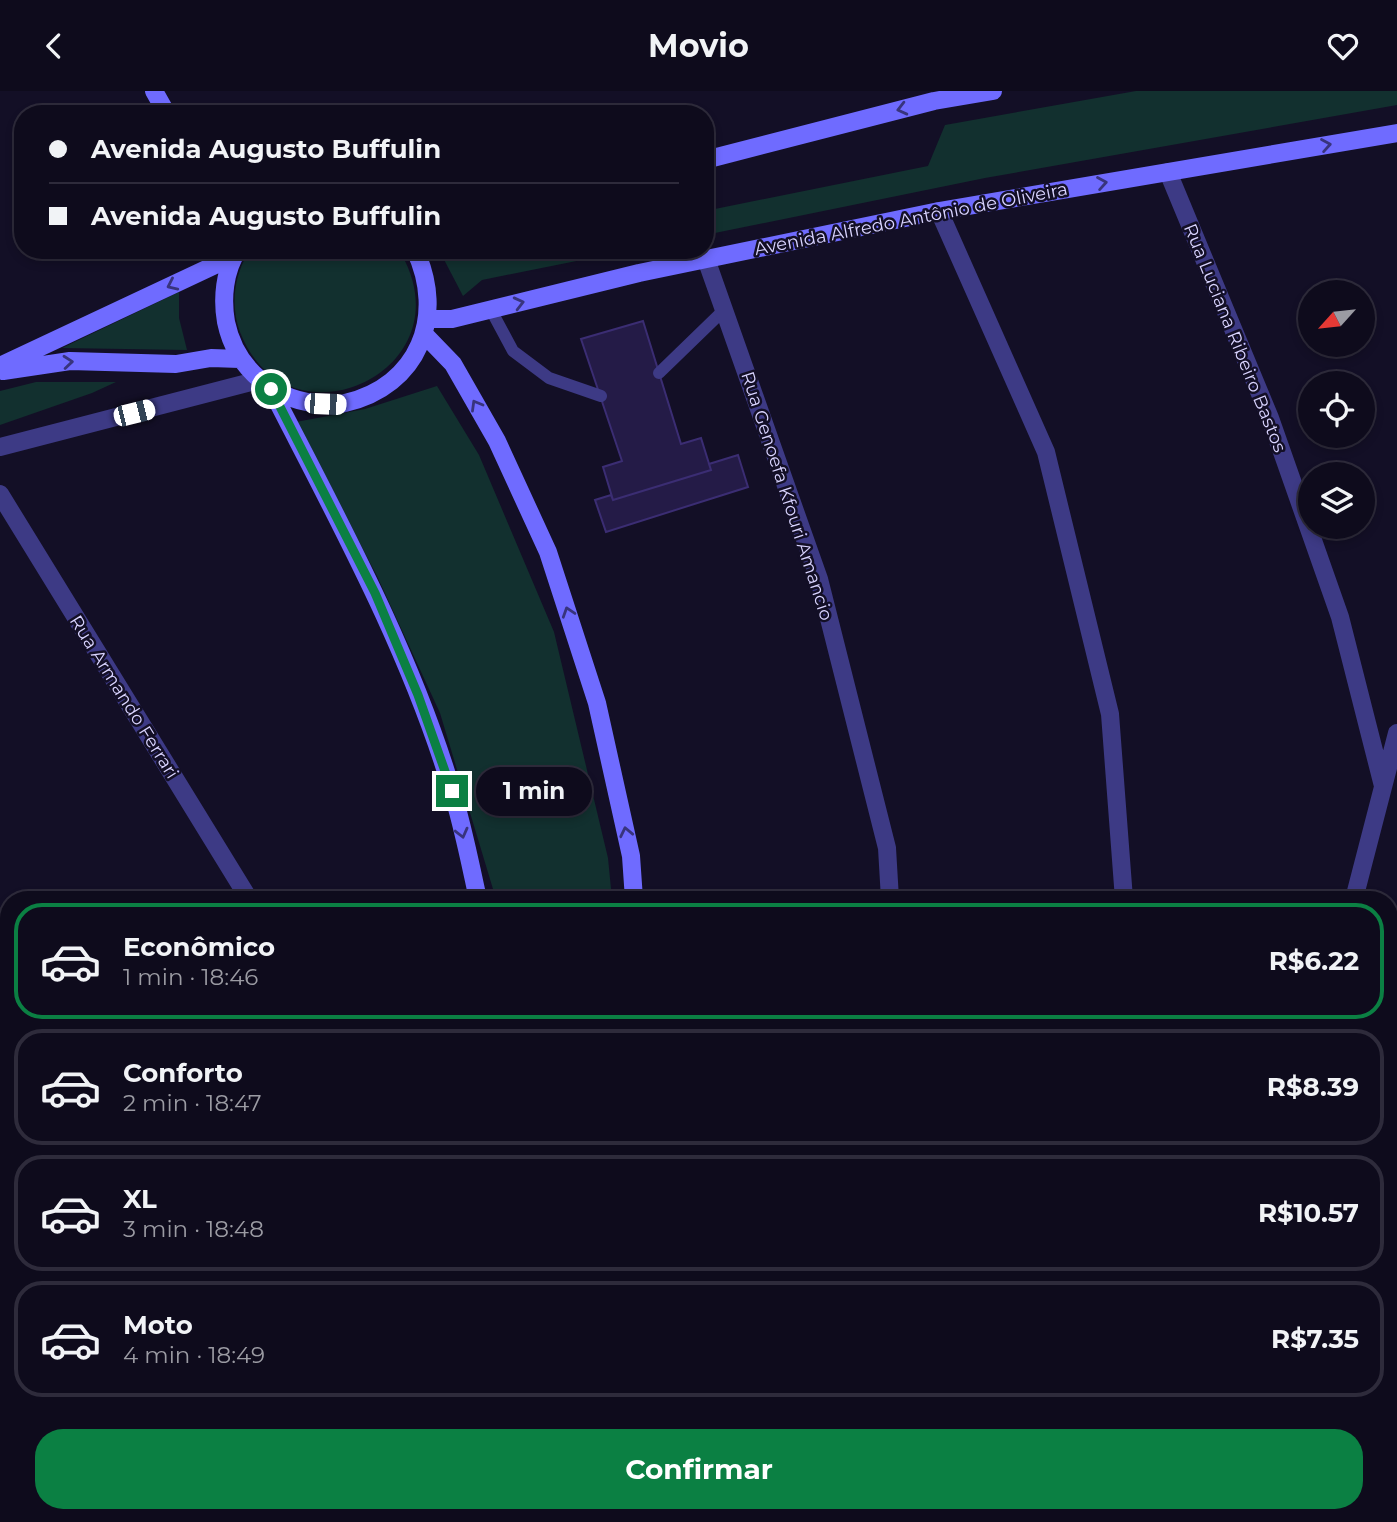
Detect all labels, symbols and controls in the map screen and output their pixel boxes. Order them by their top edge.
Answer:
text: Movio [648,26,749,65]
icon: back [35,27,73,65]
icon: heart [1324,27,1362,65]
one-way arrow [896,101,908,115]
text: Avenida Augusto Buffulin [91,133,441,165]
one-way arrow [1320,138,1332,153]
one-way arrow [1096,176,1108,191]
street label: Avenida Alfredo Antônio de Oliveira [753,178,1069,260]
text: Avenida Augusto Buffulin [91,200,441,232]
street label: Rua Luciana Ribeiro Bastos [1179,220,1291,456]
one-way arrow [167,277,179,291]
north arrow [1298,280,1376,357]
map controls [1298,280,1375,539]
one-way arrow [513,297,525,311]
one-way arrow [62,355,73,370]
street label: Rua Genoefa Kfouri Amancio [736,369,838,623]
button: locate [1298,371,1375,448]
route start [255,373,287,405]
car [304,393,347,415]
car [112,398,157,428]
one-way arrow [471,399,484,412]
button: layers [1298,462,1375,539]
one-way arrow [562,607,576,619]
street label: Rua Armando Ferrari [65,611,183,783]
callout: 1 min [476,767,592,815]
route end [436,775,468,807]
text: 1 min [503,777,565,805]
one-way arrow [619,826,634,838]
one-way arrow [454,827,468,839]
icon: car [39,930,102,993]
text: Econômico [123,931,275,963]
text: R$6.22 [1269,945,1359,977]
text: 1 min · 18:46 [123,963,258,991]
icon: car [39,1056,102,1119]
text: Conforto [123,1057,243,1089]
text: R$8.39 [1267,1071,1359,1103]
text: 2 min · 18:47 [123,1089,262,1117]
icon: car [39,1182,102,1245]
text: XL [123,1183,157,1215]
text: R$10.57 [1258,1197,1359,1229]
text: 3 min · 18:48 [123,1215,264,1243]
icon: car [39,1308,102,1371]
text: Moto [123,1309,193,1341]
text: R$7.35 [1271,1323,1359,1355]
text: 4 min · 18:49 [123,1341,265,1369]
button: Confirmar [35,1429,1363,1509]

